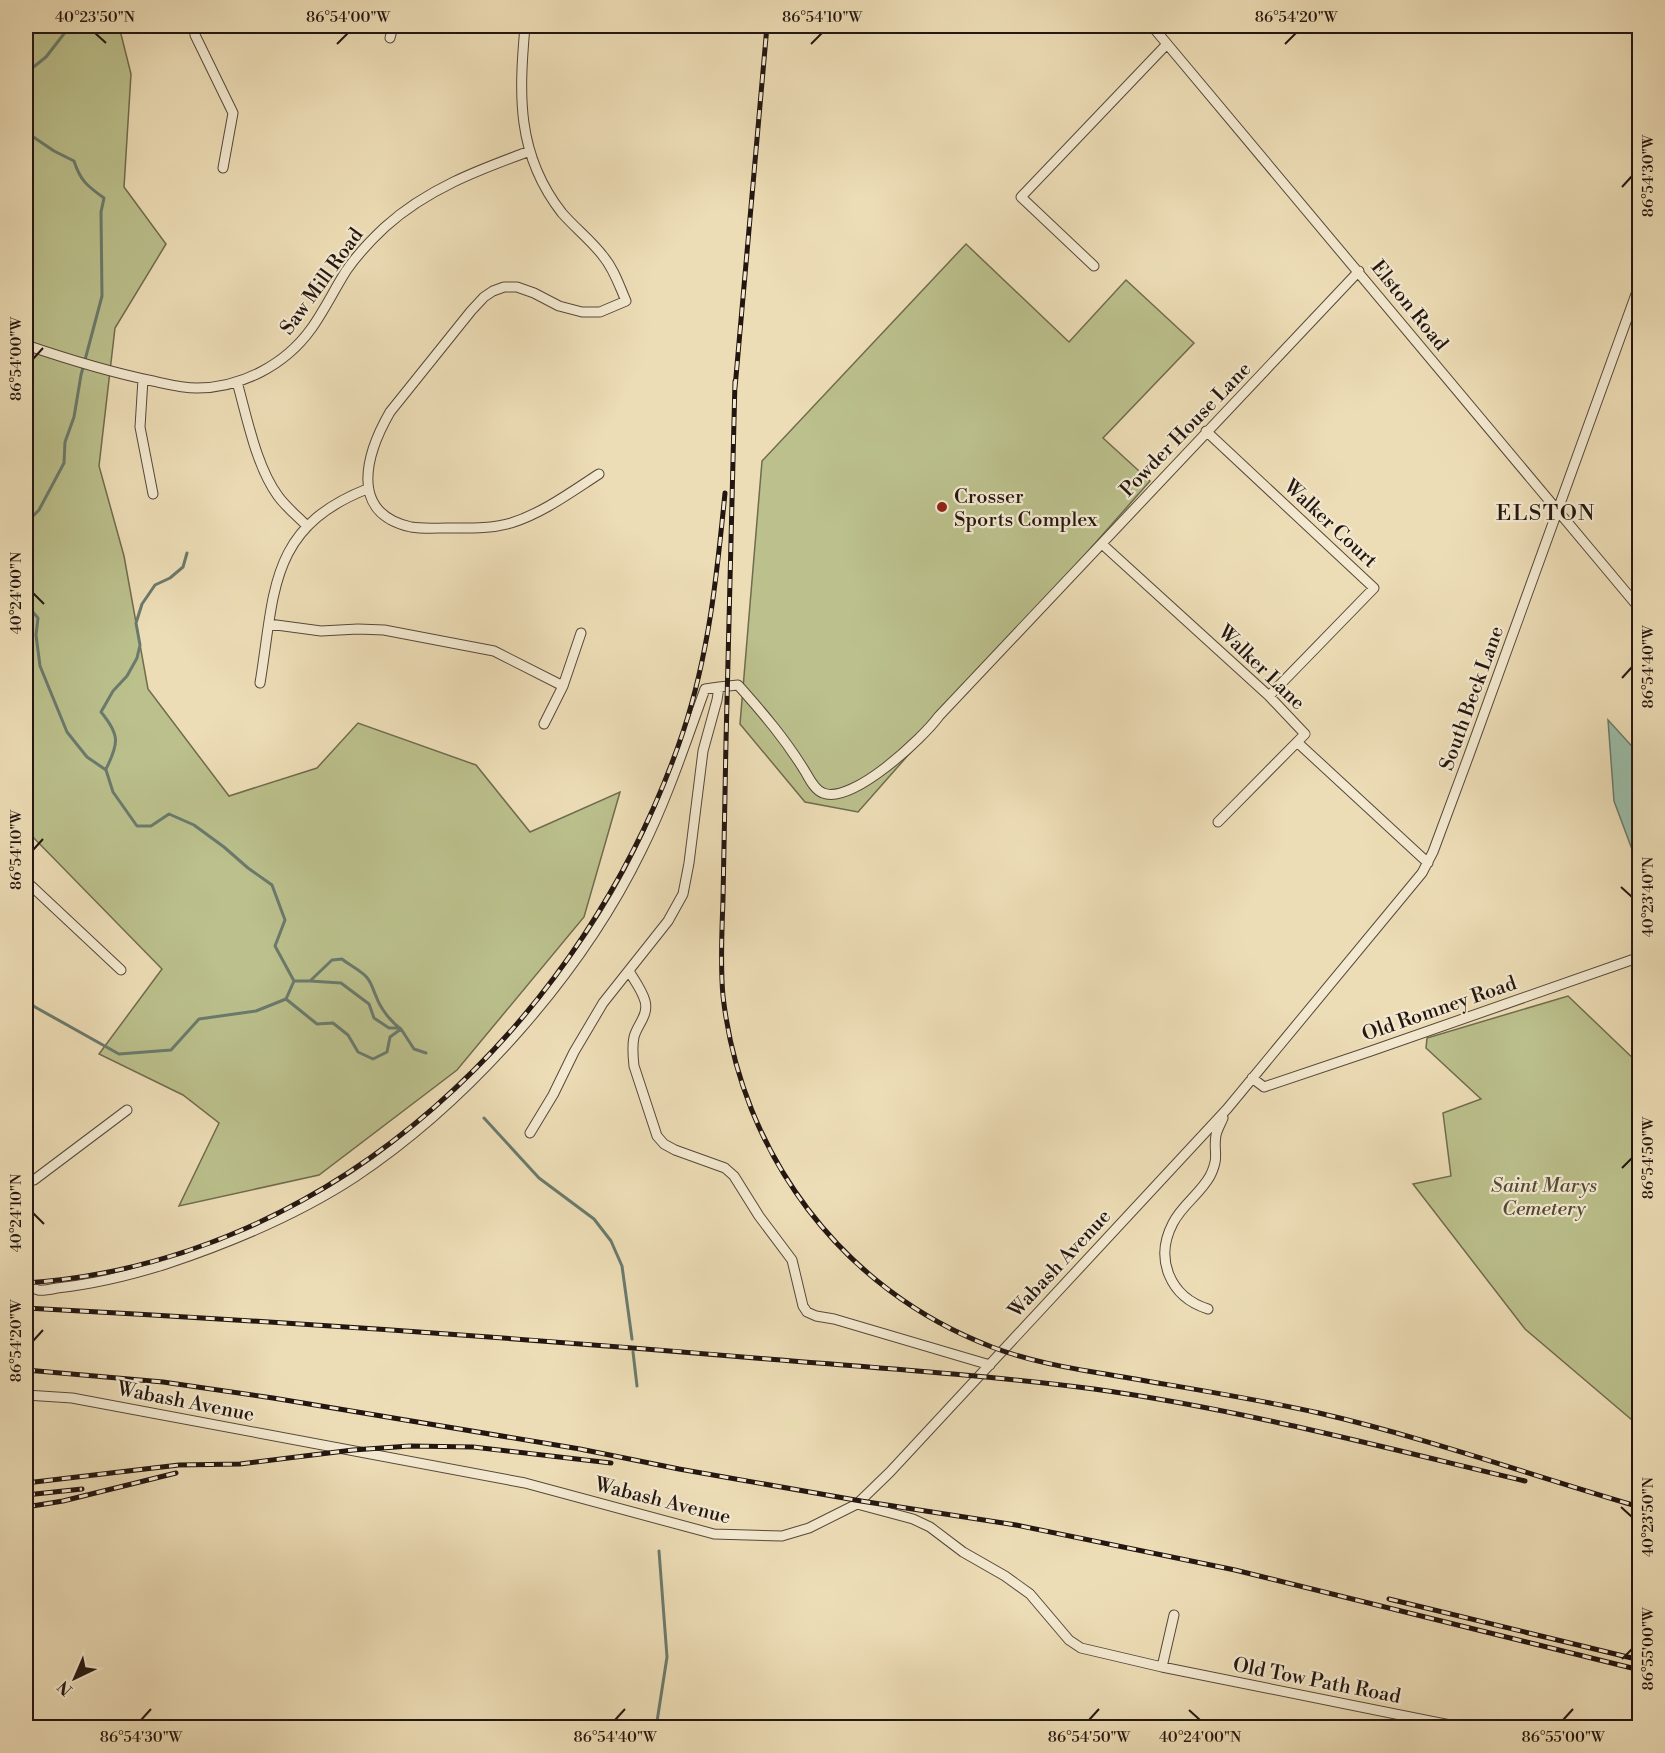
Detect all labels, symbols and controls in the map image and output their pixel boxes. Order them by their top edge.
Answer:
text: 40°23'50"N [55,8,135,27]
text: 86°54'00"W [306,8,390,27]
text: 86°54'10"W [782,8,862,27]
text: 86°54'20"W [1255,8,1338,27]
text: 86°54'30"W [1639,134,1658,217]
street label: Saw Mill Road [275,223,370,340]
street label: Elston Road [1365,256,1453,357]
text: 86°54'00"W [7,317,26,401]
street label: Powder House Lane [1115,357,1257,503]
street label: Walker Court [1277,474,1382,574]
place label: Crosser Sports Complex [954,485,1098,533]
marker: Crosser Sports Complex [935,500,949,514]
district label: ELSTON [1496,500,1596,527]
text: 40°24'00"N [7,552,26,634]
street label: Walker Lane [1211,620,1310,716]
street label: South Beck Lane [1435,623,1510,774]
text: 86°54'40"W [1639,625,1658,708]
text: 86°54'10"W [7,810,26,890]
text: 40°23'40"N [1639,857,1658,937]
street label: Old Romney Road [1359,971,1521,1048]
text: 86°54'50"W [1639,1116,1658,1199]
text: 40°24'10"N [7,1174,26,1252]
park label: Saint Marys Cemetery [1491,1174,1597,1222]
street label: Wabash Avenue [1003,1205,1117,1324]
text: 86°54'20"W [7,1299,26,1382]
street label: Wabash Avenue [114,1377,256,1428]
street label: Wabash Avenue [591,1472,733,1530]
text: 40°23'50"N [1639,1477,1658,1557]
text: 86°55'00"W [1639,1607,1658,1691]
north arrow [45,1648,105,1708]
street label: Old Tow Path Road [1231,1653,1403,1710]
text: N [54,1676,77,1700]
text: 86°54'30"W [100,1728,183,1747]
text: 86°54'40"W [574,1728,657,1747]
text: 86°54'50"W [1048,1728,1131,1747]
text: 40°24'00"N [1159,1728,1241,1747]
text: 86°55'00"W [1521,1728,1605,1747]

